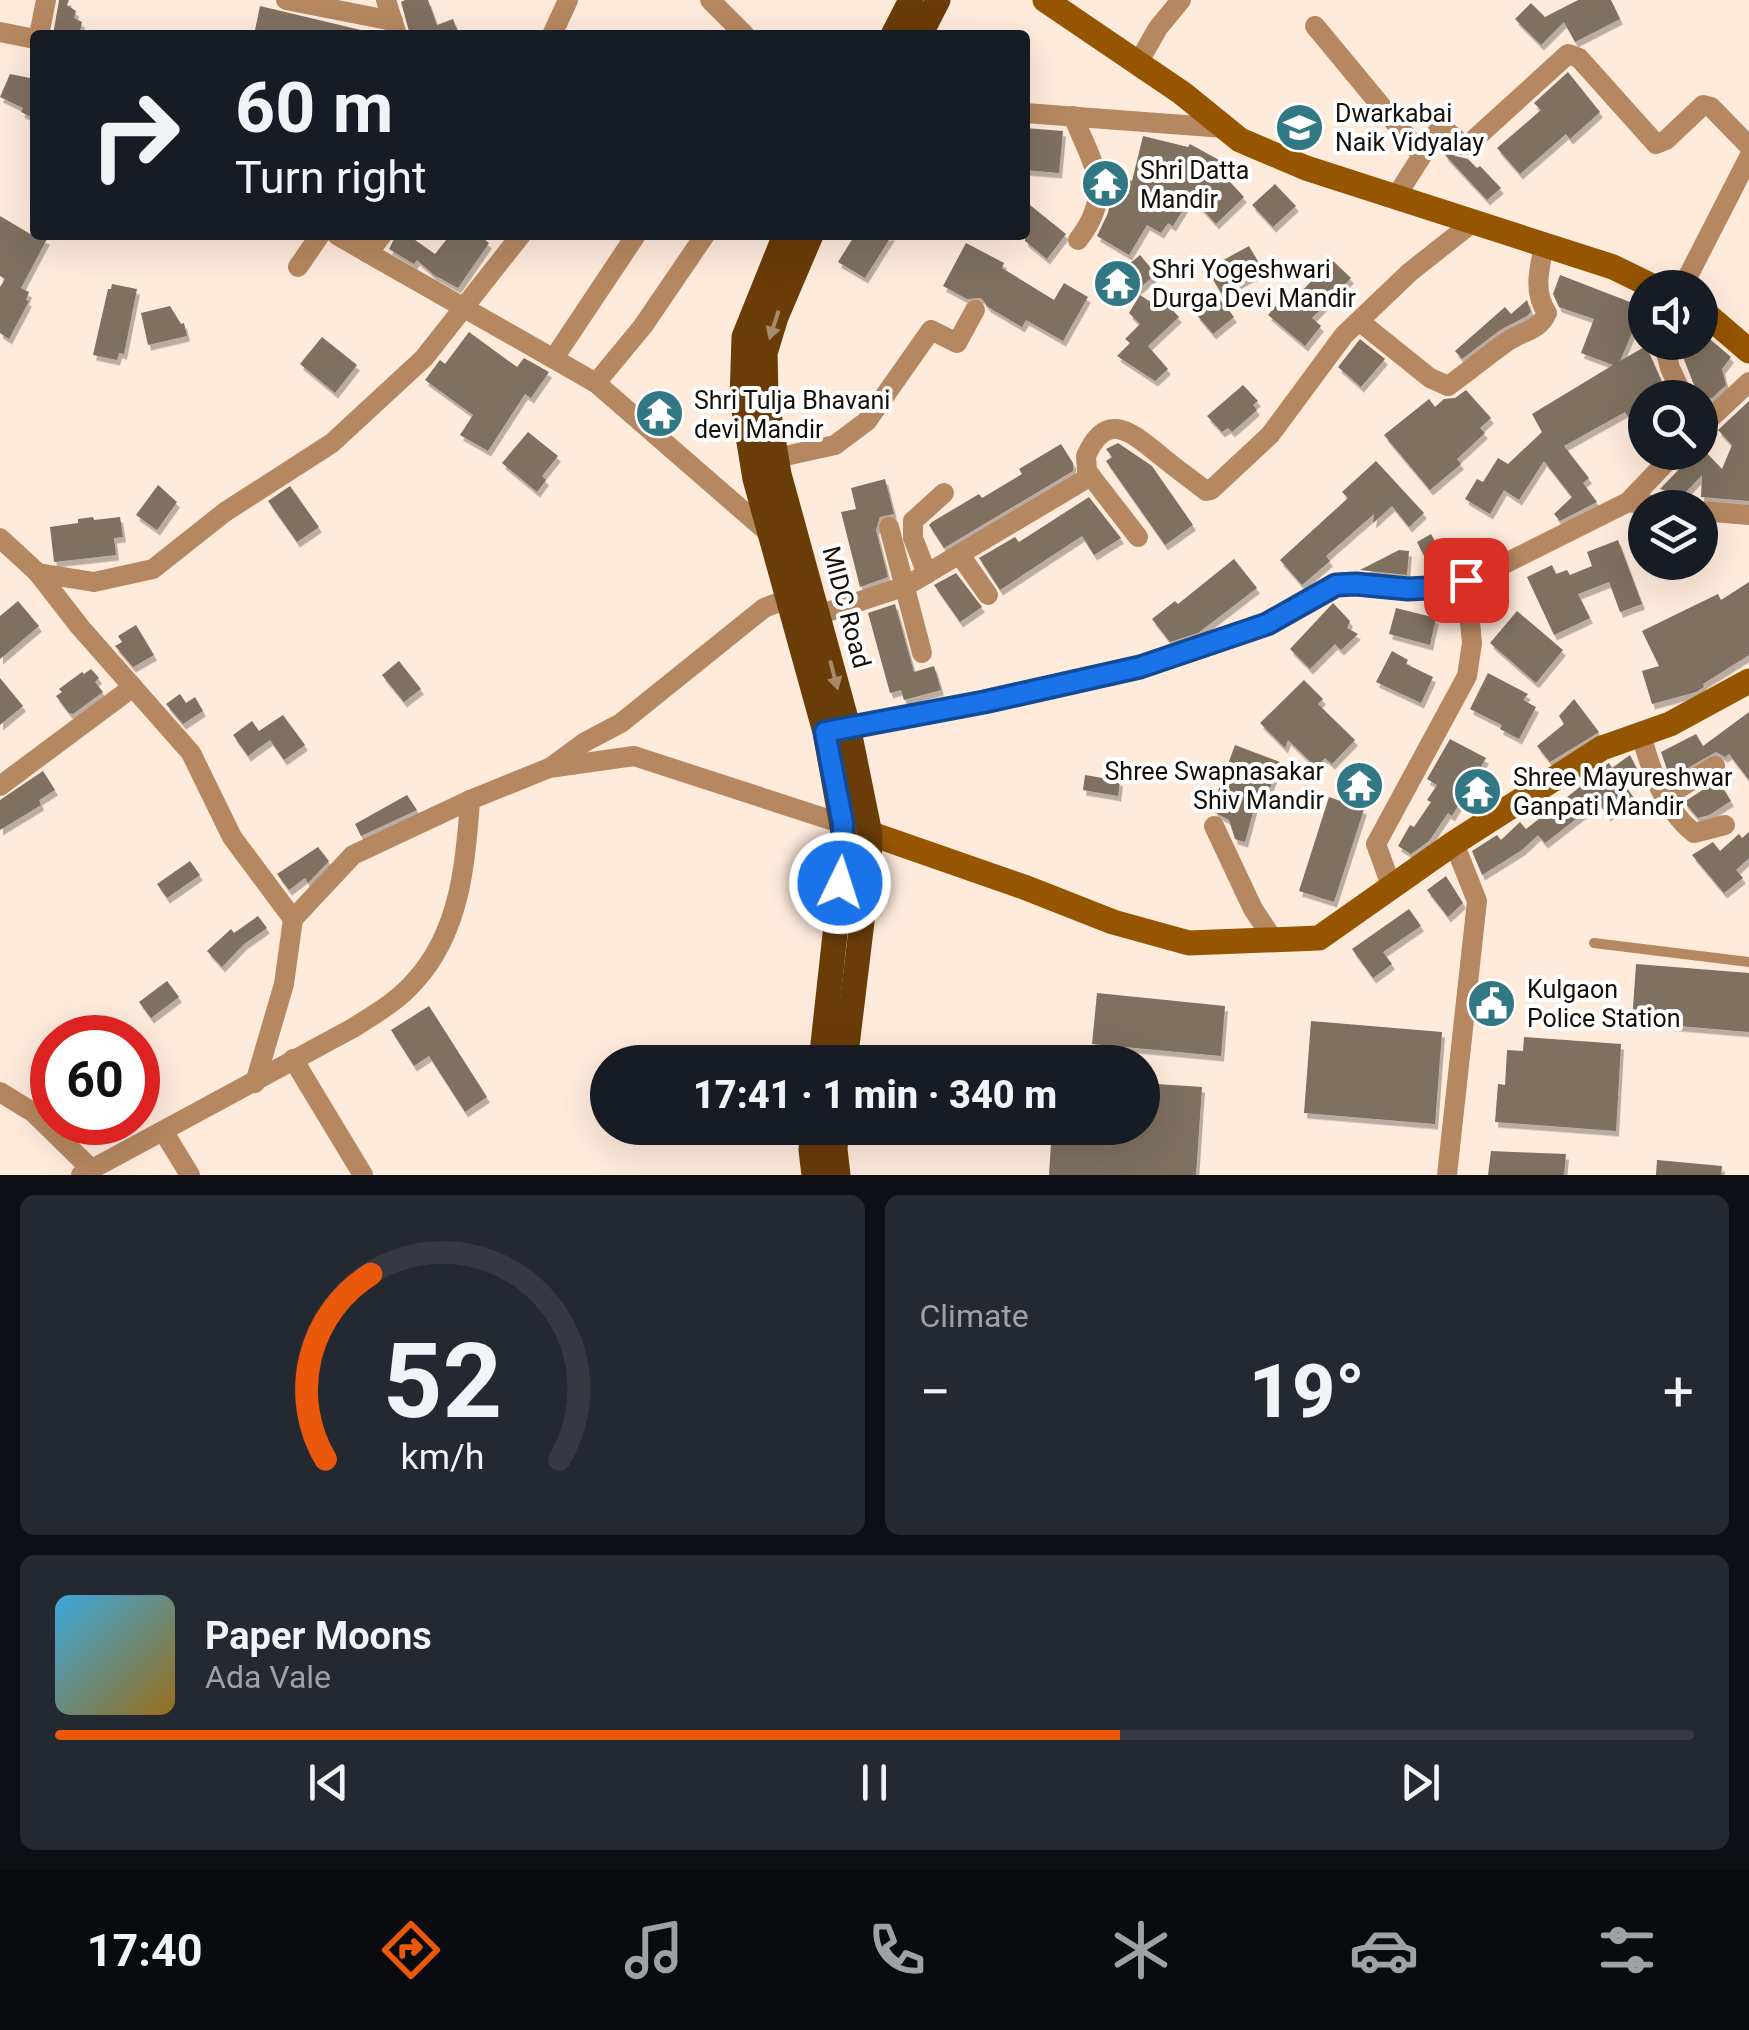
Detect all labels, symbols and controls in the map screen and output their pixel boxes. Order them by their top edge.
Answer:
text: 60 m [235,67,393,149]
icon: right [70,70,200,200]
place label: Dwarkabai Naik Vidyalay [1335,99,1484,157]
school or university icon: Dwarkabai Naik Vidyalay [1274,101,1326,153]
text: Turn right [235,151,427,204]
place label: Shri Datta Mandir [1140,156,1249,214]
temple icon: Shri Datta Mandir [1079,158,1131,210]
place label: Shri Yogeshwari Durga Devi Mandir [1152,255,1357,313]
temple icon: Shri Yogeshwari Durga Devi Mandir [1091,257,1143,309]
map controls [1628,270,1718,580]
button: sound [1628,270,1718,360]
one-way arrow [765,311,780,341]
button: search [1628,380,1718,470]
place label: Shri Tulja Bhavani devi Mandir [694,386,890,444]
temple icon: Shri Tulja Bhavani devi Mandir [633,388,685,440]
button: layers [1628,490,1718,580]
pin [1424,538,1509,623]
street label: MIDC Road [816,543,877,671]
icon: arrive [1439,553,1494,608]
one-way arrow [827,660,843,691]
place label: Shree Swapnasakar Shiv Mandir [1105,757,1325,815]
temple icon: Shree Swapnasakar Shiv Mandir [1333,759,1385,811]
place label: Shree Mayureshwar Ganpati Mandir [1513,763,1733,821]
temple icon: Shree Mayureshwar Ganpati Mandir [1452,765,1504,817]
position arrow [788,831,892,935]
place label: Kulgaon Police Station [1527,975,1681,1033]
public building icon: Kulgaon Police Station [1466,977,1518,1029]
speed limit sign: 60 [30,1015,160,1145]
text: 17:41 · 1 min · 340 m [693,1073,1057,1117]
text: Climate [920,1297,1029,1335]
text: 52 [383,1321,502,1442]
text: 19° [1249,1347,1365,1435]
text: − [920,1360,951,1424]
text: + [1663,1360,1694,1424]
text: km/h [400,1436,484,1478]
text: Paper Moons [205,1614,432,1658]
text: Ada Vale [205,1658,331,1696]
icon: previous [301,1755,356,1810]
icon: pause [847,1755,902,1810]
icon: next [1393,1755,1448,1810]
icon: directions [376,1915,446,1985]
icon: music [619,1915,689,1985]
icon: phone [862,1915,932,1985]
icon: climate [1106,1915,1176,1985]
icon: car [1349,1915,1419,1985]
icon: filters [1592,1915,1662,1985]
text: 17:40 [87,1924,203,1977]

